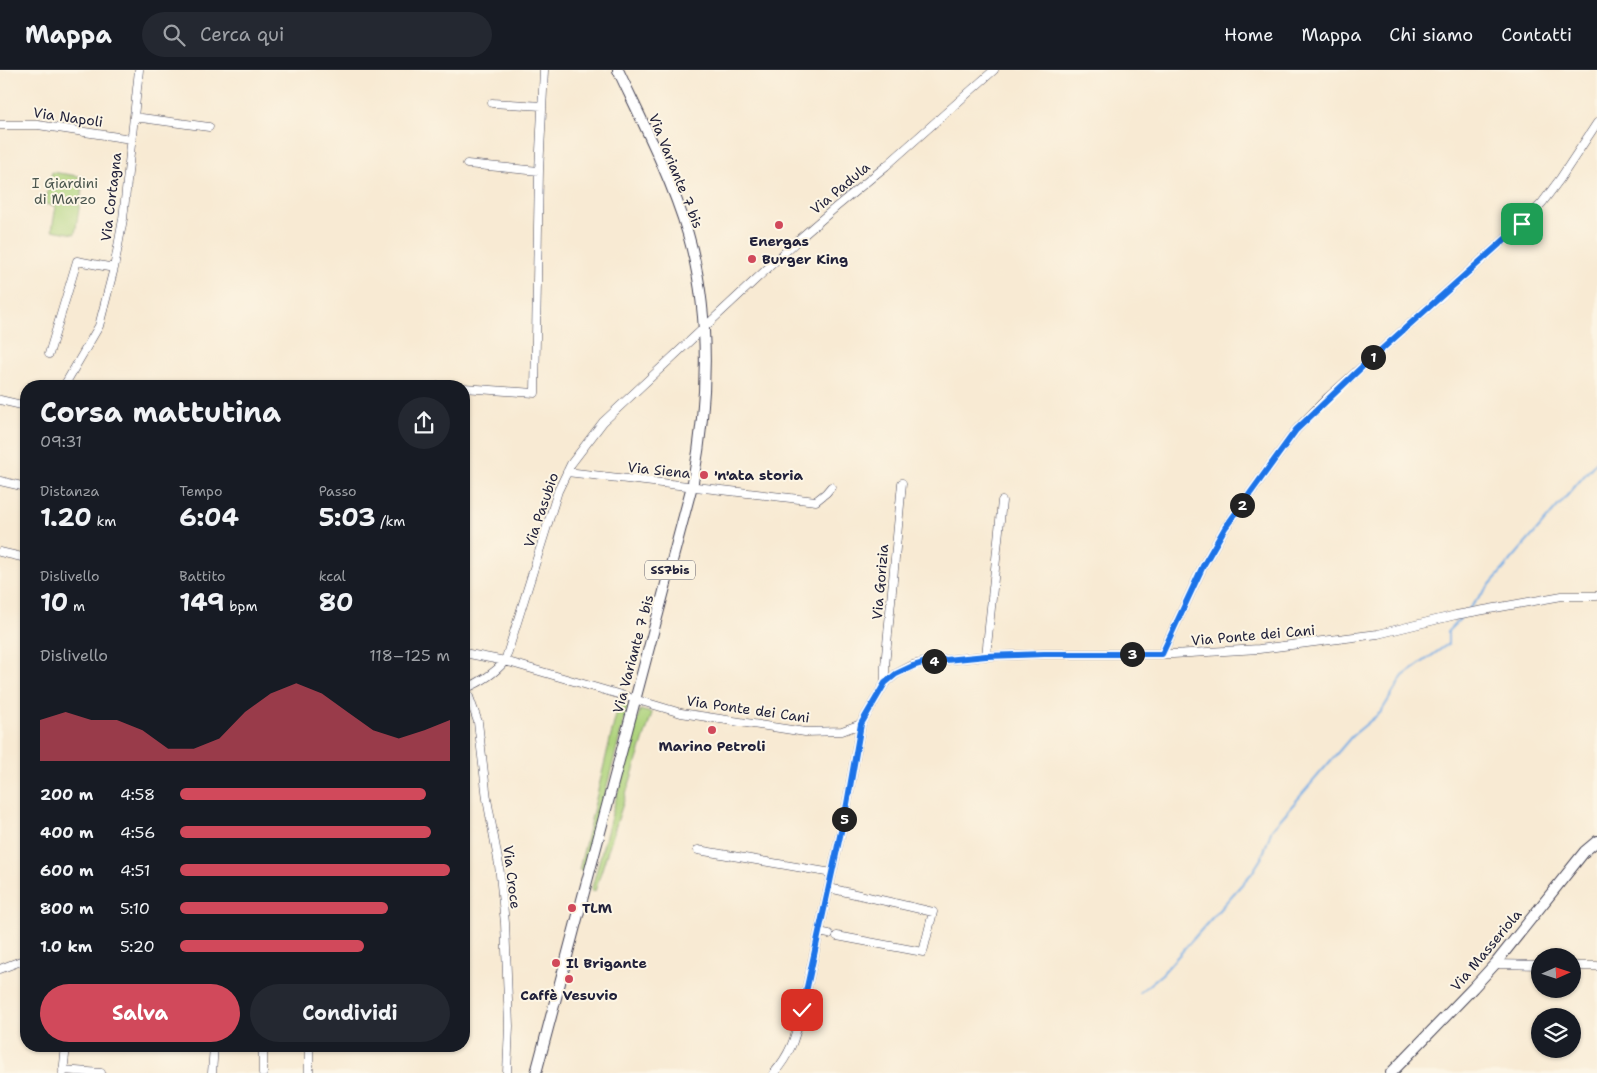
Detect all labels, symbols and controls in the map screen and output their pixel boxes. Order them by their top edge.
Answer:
search box [142,12,492,57]
text: Mappa [25,19,112,51]
icon: search [160,21,188,49]
text: Cerca qui [200,22,284,47]
text: Home [1224,23,1273,47]
text: Mappa [1301,23,1361,47]
text: Chi siamo [1389,23,1473,47]
text: Contatti [1501,23,1572,47]
street label: Via Napoli [32,103,104,131]
street label: Via Variante 7 bis [645,111,707,231]
street label: Via Cortagna [97,151,125,243]
street label: Via Padula [806,158,874,218]
park label: I Giardini di Marzo [32,174,98,208]
pin [1501,203,1543,245]
icon: arrive [1508,210,1536,238]
marker: Energas [773,219,785,231]
place label: Energas [749,232,809,250]
place label: Burger King [762,250,848,268]
marker: Burger King [746,253,758,265]
pin: 1 [1360,344,1386,370]
text: 1 [1370,348,1377,366]
text: Corsa mattutina [40,393,281,431]
button: share [398,397,450,449]
text: 09:31 [40,431,82,452]
street label: Via Siena [627,458,692,482]
place label: 'n'ata storia [714,466,804,484]
marker: 'n'ata storia [698,469,710,481]
street label: Via Pasubio [520,470,562,550]
text: Distanza [40,482,99,500]
text: Tempo [179,482,222,500]
text: Passo [319,482,357,500]
pin: 2 [1230,492,1254,518]
text: 2 [1238,496,1247,514]
text: 1.20 [40,500,92,534]
text: 6:04 [179,500,239,534]
text: 5:03 [319,500,376,534]
text: km [92,512,116,530]
text: /km [376,512,405,530]
street label: Via Gorizia [868,543,892,621]
road number: SS7bis [645,560,695,580]
text: Dislivello [40,567,99,585]
text: Battito [179,567,226,585]
text: kcal [319,567,346,585]
text: 10 [40,585,68,619]
text: 149 [179,585,225,619]
text: 80 [319,585,354,619]
street label: Via Variante 7 bis [608,593,658,715]
text: m [68,597,85,615]
text: bpm [225,597,257,615]
street label: Via Ponte dei Cani [1190,621,1316,649]
pin: 3 [1120,642,1144,666]
text: Dislivello [40,645,108,666]
text: 118–125 m [369,645,450,666]
text: 3 [1128,645,1137,663]
pin: 4 [922,648,946,674]
text: 4 [930,652,939,670]
street label: Via Ponte dei Cani [685,691,811,727]
marker: Marino Petroli [706,724,718,736]
place label: Marino Petroli [658,737,766,755]
text: 200 m [40,784,93,805]
text: 4:58 [120,784,155,805]
pin: 5 [832,806,856,832]
text: 5 [840,810,849,828]
text: 400 m [40,822,94,843]
text: 4:56 [120,822,155,843]
street label: Via Croce [499,844,525,910]
text: 600 m [40,860,94,881]
text: 4:51 [120,860,150,881]
text: 800 m [40,898,94,919]
text: 5:10 [120,898,150,919]
place label: TLM [582,899,613,917]
marker: TLM [566,902,578,914]
street label: Via Masseriola [1447,905,1526,994]
text: 1.0 km [40,936,92,957]
text: 5:20 [120,936,155,957]
north arrow [1531,948,1581,998]
map controls [1531,948,1581,1058]
place label: Il Brigante [566,954,647,972]
marker: Il Brigante [550,957,562,969]
marker: Caffè Vesuvio [563,973,575,985]
button: Salva [40,984,240,1042]
button: Condividi [250,984,450,1042]
place label: Caffè Vesuvio [520,986,618,1004]
pin [781,989,823,1031]
icon: check [788,996,816,1024]
button: layers [1531,1008,1581,1058]

